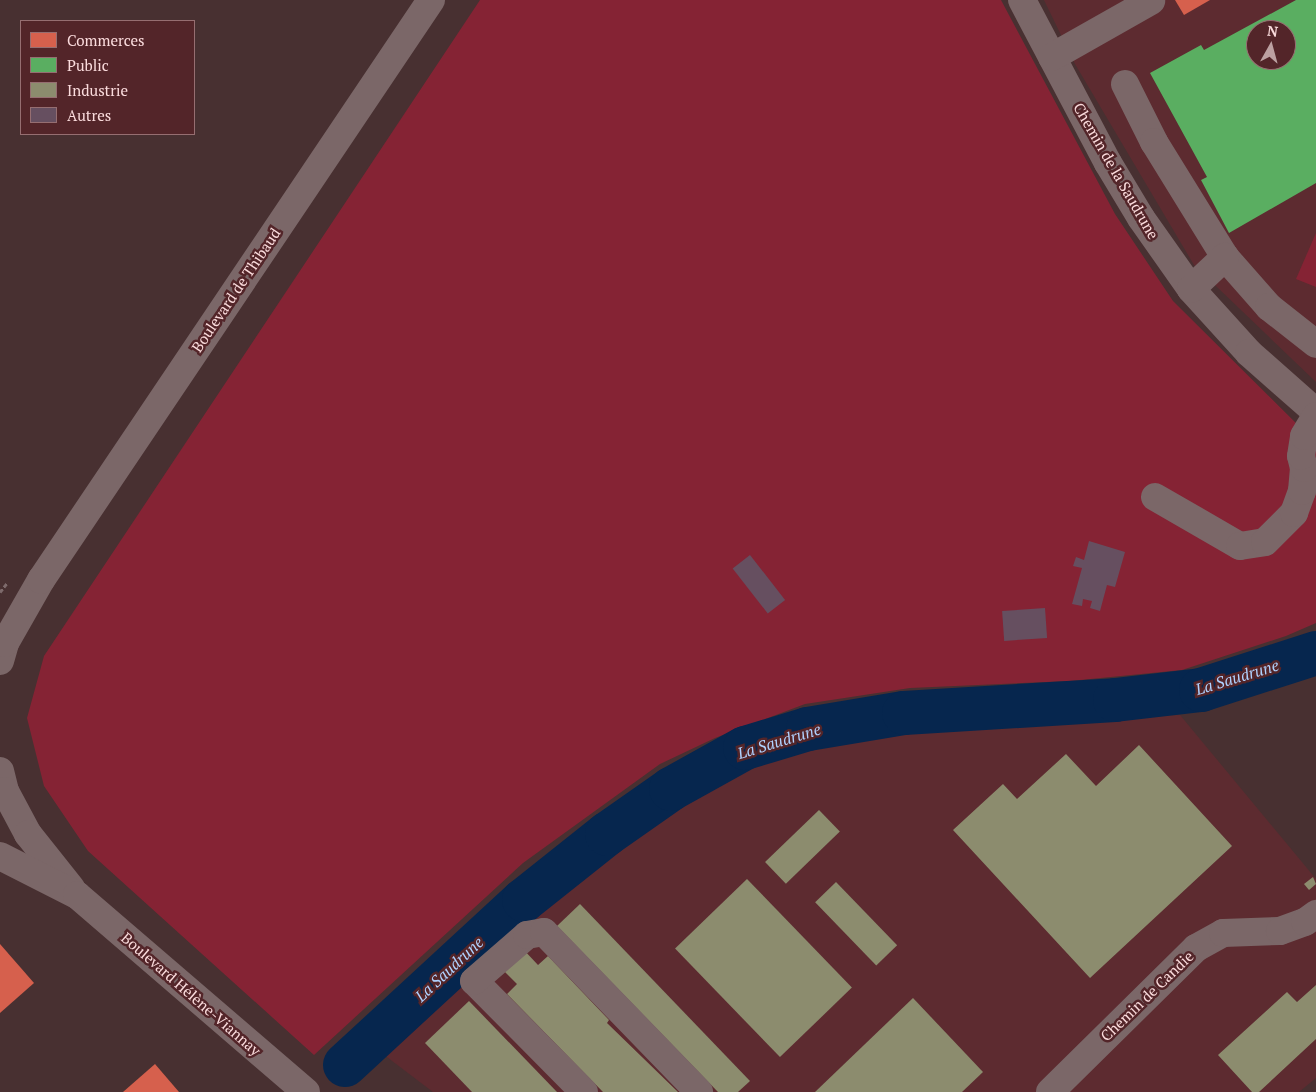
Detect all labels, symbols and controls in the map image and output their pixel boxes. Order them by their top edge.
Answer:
legend [20,20,195,135]
north arrow [1246,20,1296,70]
text: N [1266,21,1279,41]
text: Commerces [67,30,145,50]
text: Public [67,55,109,75]
text: Industrie [67,80,128,100]
street label: Chemin de la Saudrune [1070,100,1162,242]
text: Autres [67,105,111,125]
street label: Boulevard de Thibaud [188,225,284,355]
water label: La Saudrune [1193,655,1281,699]
water label: La Saudrune [735,719,823,763]
street label: Boulevard Hélène-Viannay [118,929,264,1059]
water label: La Saudrune [411,933,487,1005]
street label: Chemin de Candie [1097,947,1197,1045]

